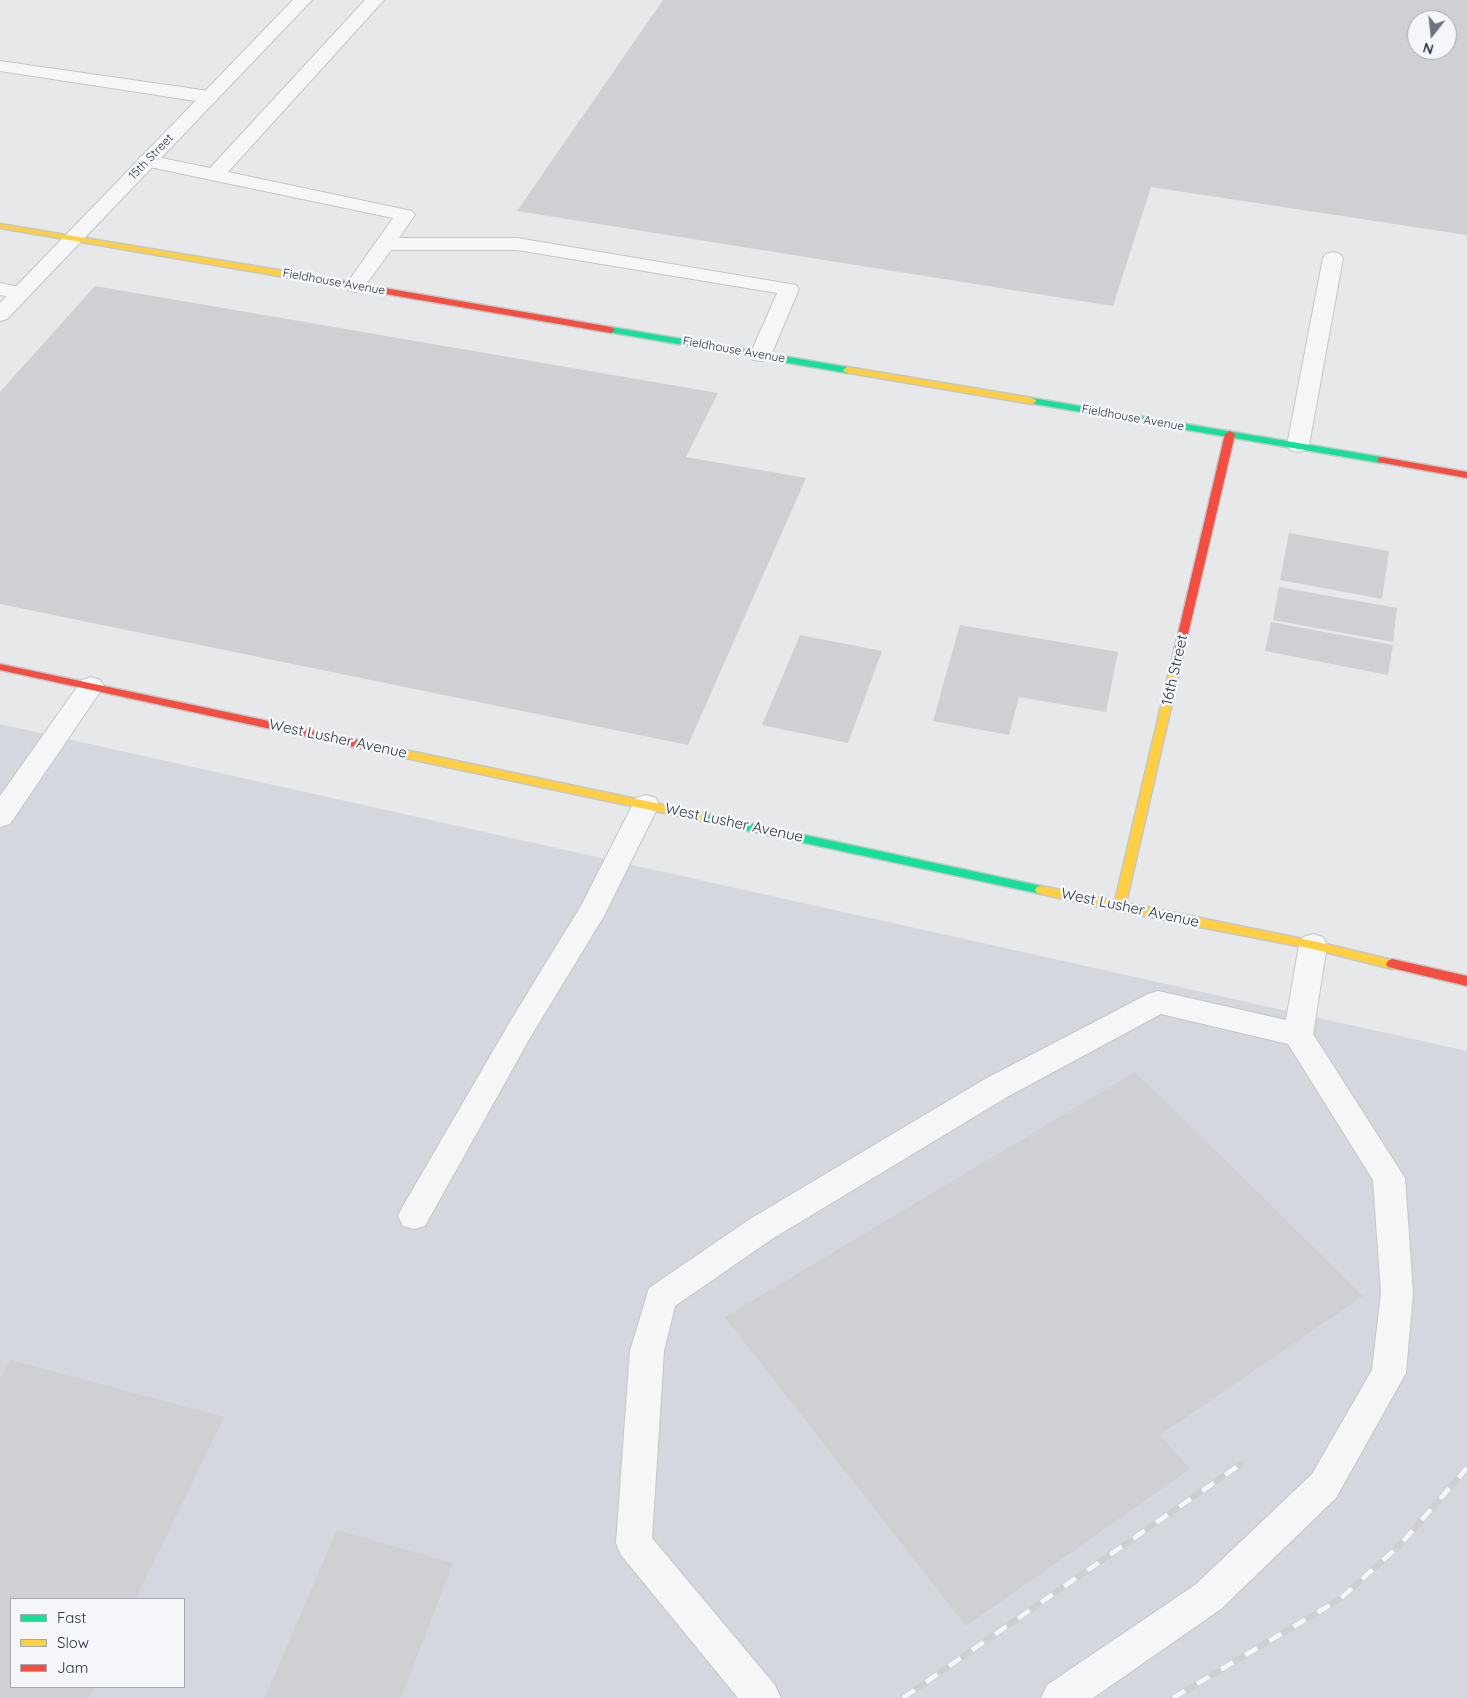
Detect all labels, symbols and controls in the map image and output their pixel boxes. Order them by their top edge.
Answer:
north arrow [1407,10,1457,60]
text: N [1421,38,1436,59]
street label: 15th Street [126,131,176,183]
street label: Fieldhouse Avenue [282,266,386,298]
street label: Fieldhouse Avenue [682,334,786,366]
street label: Fieldhouse Avenue [1081,402,1185,434]
street label: 16th Street [1158,633,1192,707]
street label: West Lusher Avenue [267,716,409,762]
street label: West Lusher Avenue [663,800,805,846]
street label: West Lusher Avenue [1059,885,1201,931]
legend [10,1598,185,1688]
text: Fast [57,1608,86,1627]
text: Slow [57,1633,89,1652]
text: Jam [57,1658,88,1677]

